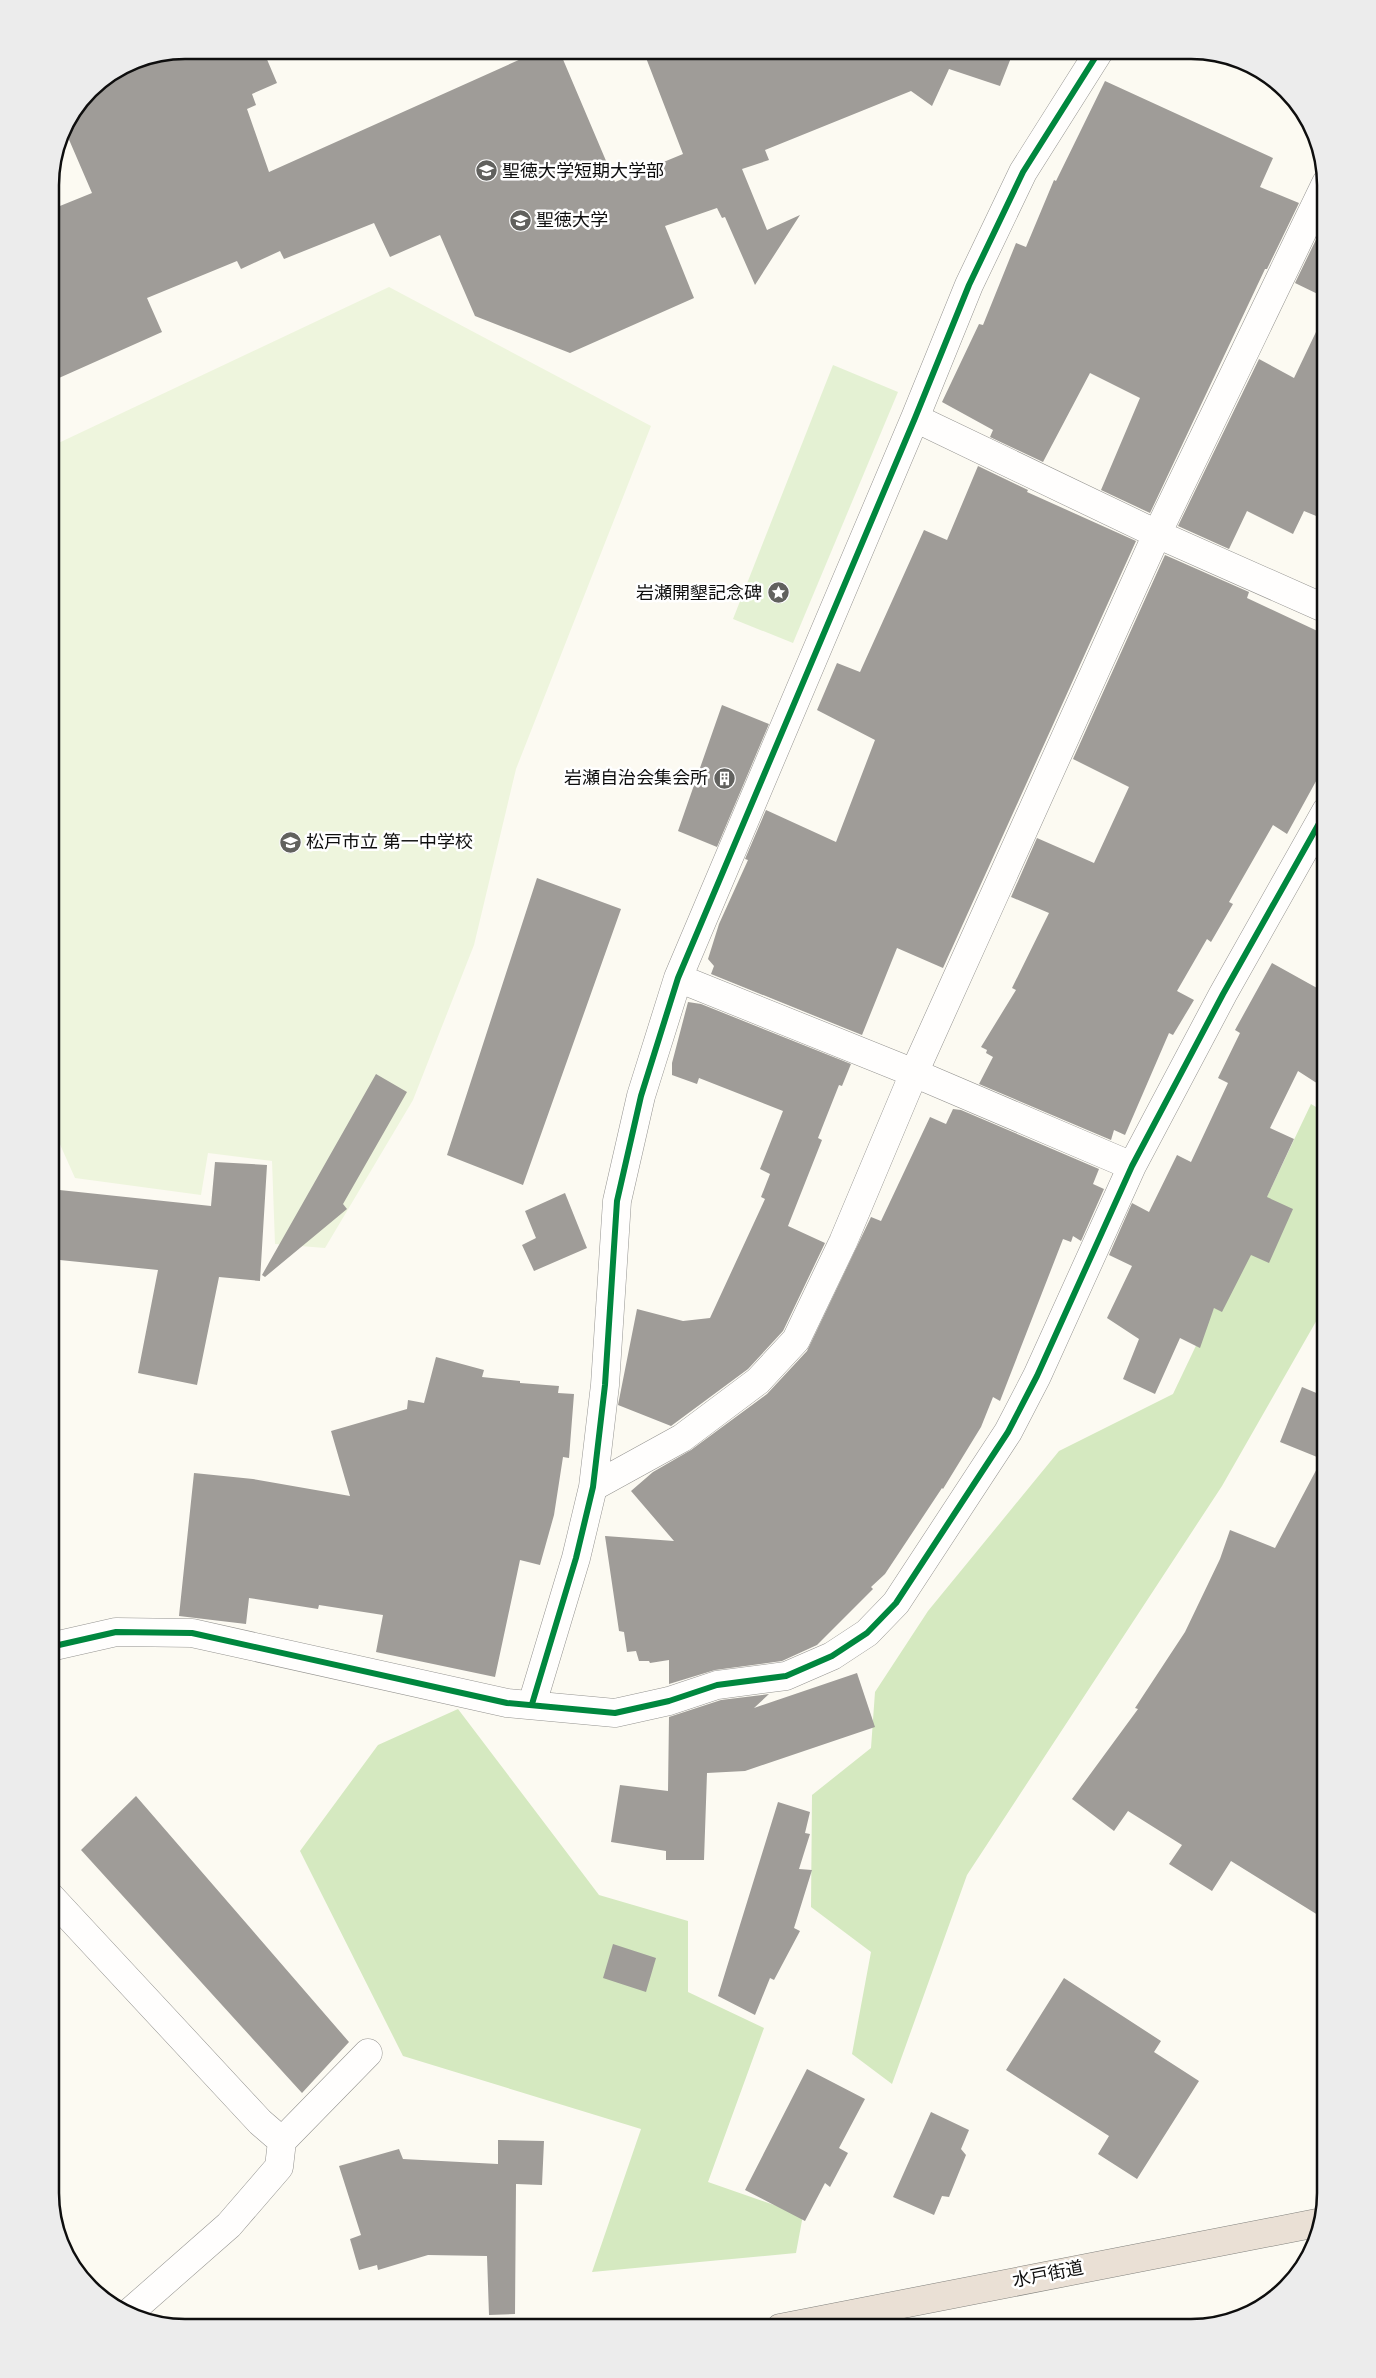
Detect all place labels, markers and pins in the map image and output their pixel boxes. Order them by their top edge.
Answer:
place label: 聖徳大学短期大学部 [502,158,664,182]
school or university icon: 聖徳大学短期大学部 [474,159,498,183]
place label: 聖徳大学 [536,207,608,231]
school or university icon: 聖徳大学 [508,208,532,232]
place label: 岩瀬開墾記念碑 [636,580,762,604]
place icon: 岩瀬開墾記念碑 [766,581,790,605]
place label: 岩瀬自治会集会所 [564,765,708,789]
building icon: 岩瀬自治会集会所 [712,766,736,790]
place label: 松戸市立 第一中学校 [306,829,473,853]
school or university icon: 松戸市立 第一中学校 [278,830,302,854]

